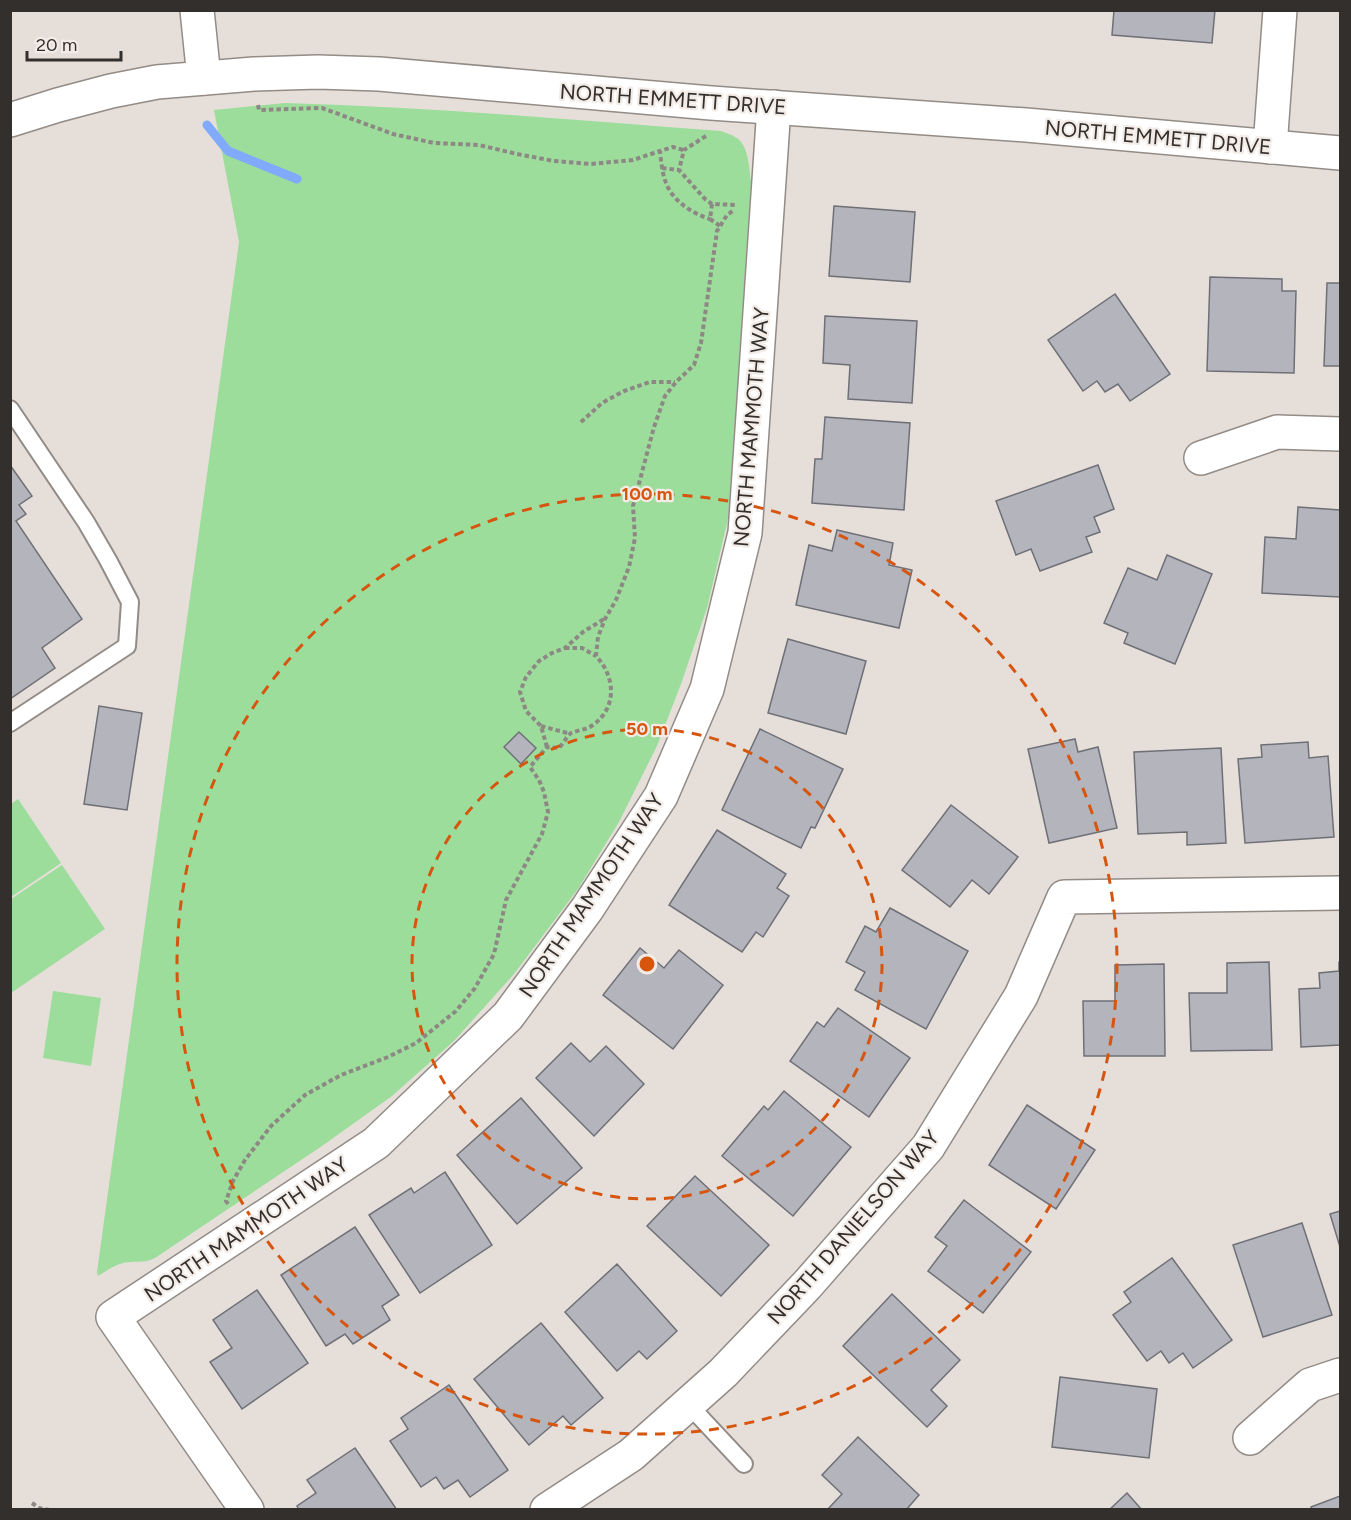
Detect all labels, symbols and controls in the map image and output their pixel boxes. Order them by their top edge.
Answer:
scale bar [27,24,122,62]
text: 20 m [36,34,77,56]
street label: NORTH EMMETT DRIVE [559,79,787,119]
street label: NORTH EMMETT DRIVE [1044,115,1272,159]
street label: NORTH MAMMOTH WAY [728,306,774,548]
text: 100 m [622,483,672,505]
text: 50 m [626,718,668,740]
street label: NORTH MAMMOTH WAY [513,788,669,1002]
centre of rings [637,954,657,974]
street label: NORTH DANIELSON WAY [762,1125,944,1329]
street label: NORTH MAMMOTH WAY [139,1151,353,1307]

